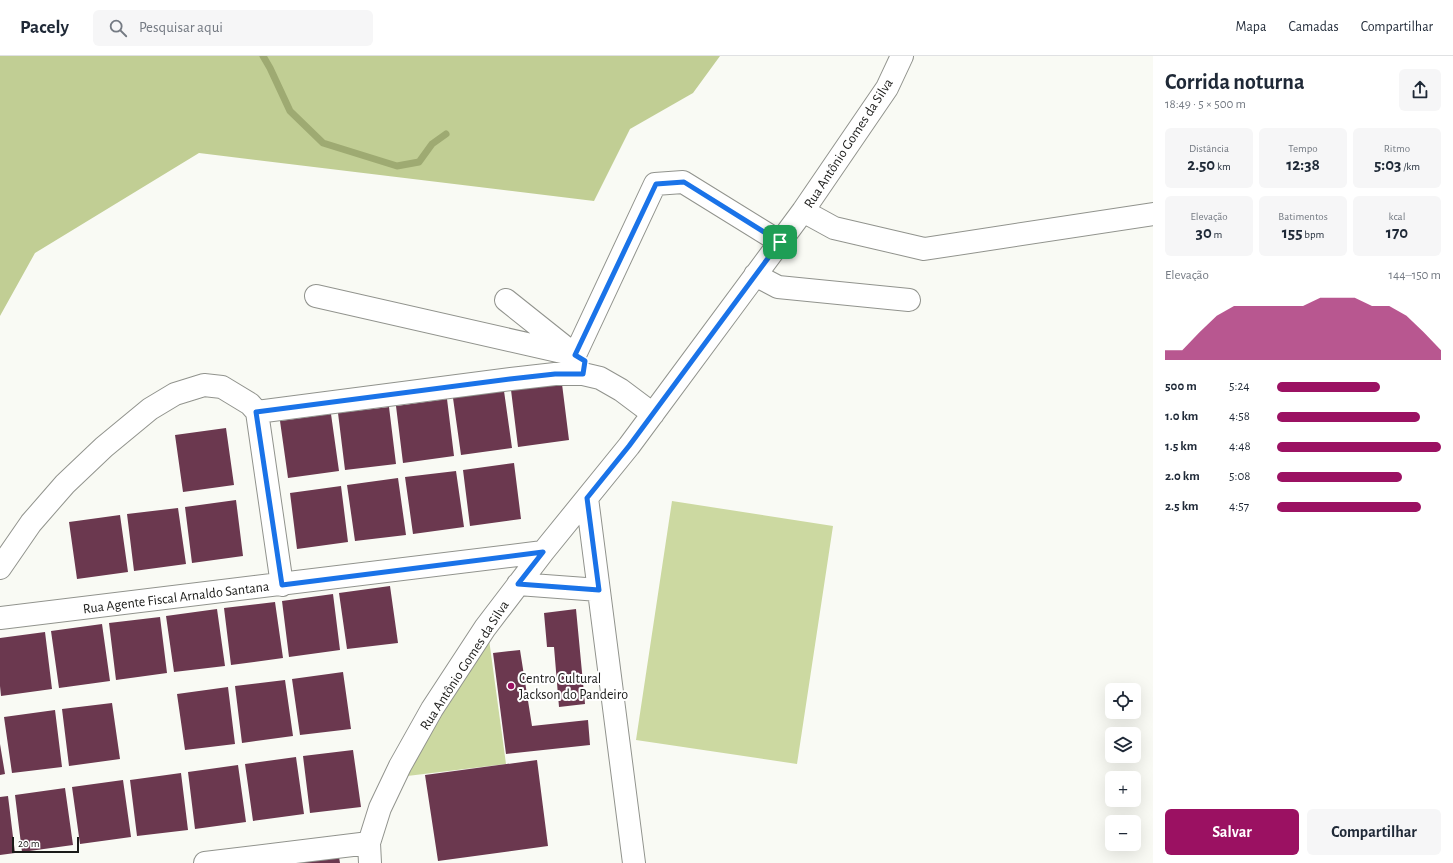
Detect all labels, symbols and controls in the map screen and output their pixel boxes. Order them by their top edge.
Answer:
search box [93,10,373,46]
icon: search [107,17,129,39]
text: Pacely [20,18,69,37]
text: Pesquisar aqui [139,20,223,35]
text: Mapa [1236,20,1266,34]
text: Camadas [1288,20,1339,34]
text: Compartilhar [1361,20,1433,34]
button: share [1399,69,1441,111]
text: Corrida noturna [1165,71,1304,93]
street label: Rua Antônio Gomes da Silva [802,76,896,211]
text: 18:49 · 5 × 500 m [1165,98,1246,111]
text: Distância [1189,143,1229,154]
text: Tempo [1288,143,1318,154]
text: Ritmo [1384,143,1410,154]
text: 2.50 [1187,156,1215,173]
text: 12:38 [1286,156,1320,173]
text: 5:03 [1374,156,1401,173]
text: km [1215,161,1231,172]
text: /km [1401,161,1420,172]
text: Elevação [1190,211,1228,222]
text: Batimentos [1278,211,1328,222]
text: kcal [1389,211,1405,222]
text: 30 [1196,224,1212,241]
text: 155 [1282,224,1303,241]
text: 170 [1386,224,1408,241]
pin [763,225,797,259]
text: m [1212,229,1222,240]
text: bpm [1303,229,1324,240]
icon: arrive [769,231,791,253]
text: Elevação [1165,269,1209,282]
text: 144–150 m [1389,269,1441,282]
text: 500 m [1165,380,1197,393]
text: 5:24 [1229,380,1250,393]
text: 1.0 km [1165,410,1198,423]
text: 4:58 [1229,410,1250,423]
text: 1.5 km [1165,440,1197,453]
text: 4:48 [1229,440,1251,453]
text: 2.0 km [1165,470,1200,483]
text: 5:08 [1229,470,1250,483]
text: 2.5 km [1165,500,1199,513]
text: 4:57 [1229,500,1249,513]
street label: Rua Agente Fiscal Arnaldo Santana [82,580,271,616]
street label: Rua Antônio Gomes da Silva [418,598,512,733]
place label: Centro Cultural Jackson do Pandeiro [519,672,628,702]
marker: Centro Cultural Jackson do Pandeiro [506,681,516,691]
map controls [1105,683,1141,851]
button: locate [1105,683,1141,719]
button: layers [1105,727,1141,763]
button: + [1105,771,1141,807]
button: Salvar [1165,809,1299,855]
button: Compartilhar [1307,809,1441,855]
button: − [1105,815,1141,851]
scale bar [12,835,79,854]
text: 20 m [18,838,39,849]

